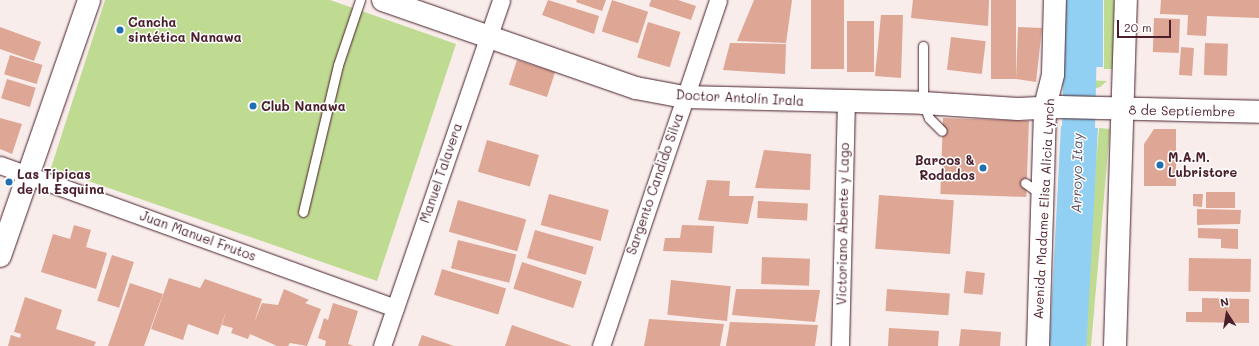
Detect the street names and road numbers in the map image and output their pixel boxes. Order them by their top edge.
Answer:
street label: Doctor Antolín Irala [675,87,805,109]
street label: Avenida Madame Elisa Alicia Lynch [1030,98,1058,320]
street label: 8 de Septiembre [1128,102,1236,120]
street label: Sargento Candido Silva [623,111,687,257]
street label: Manuel Talavera [417,121,465,225]
street label: Victoriano Abente y Lago [834,143,852,305]
street label: Juan Manuel Frutos [138,208,258,264]

